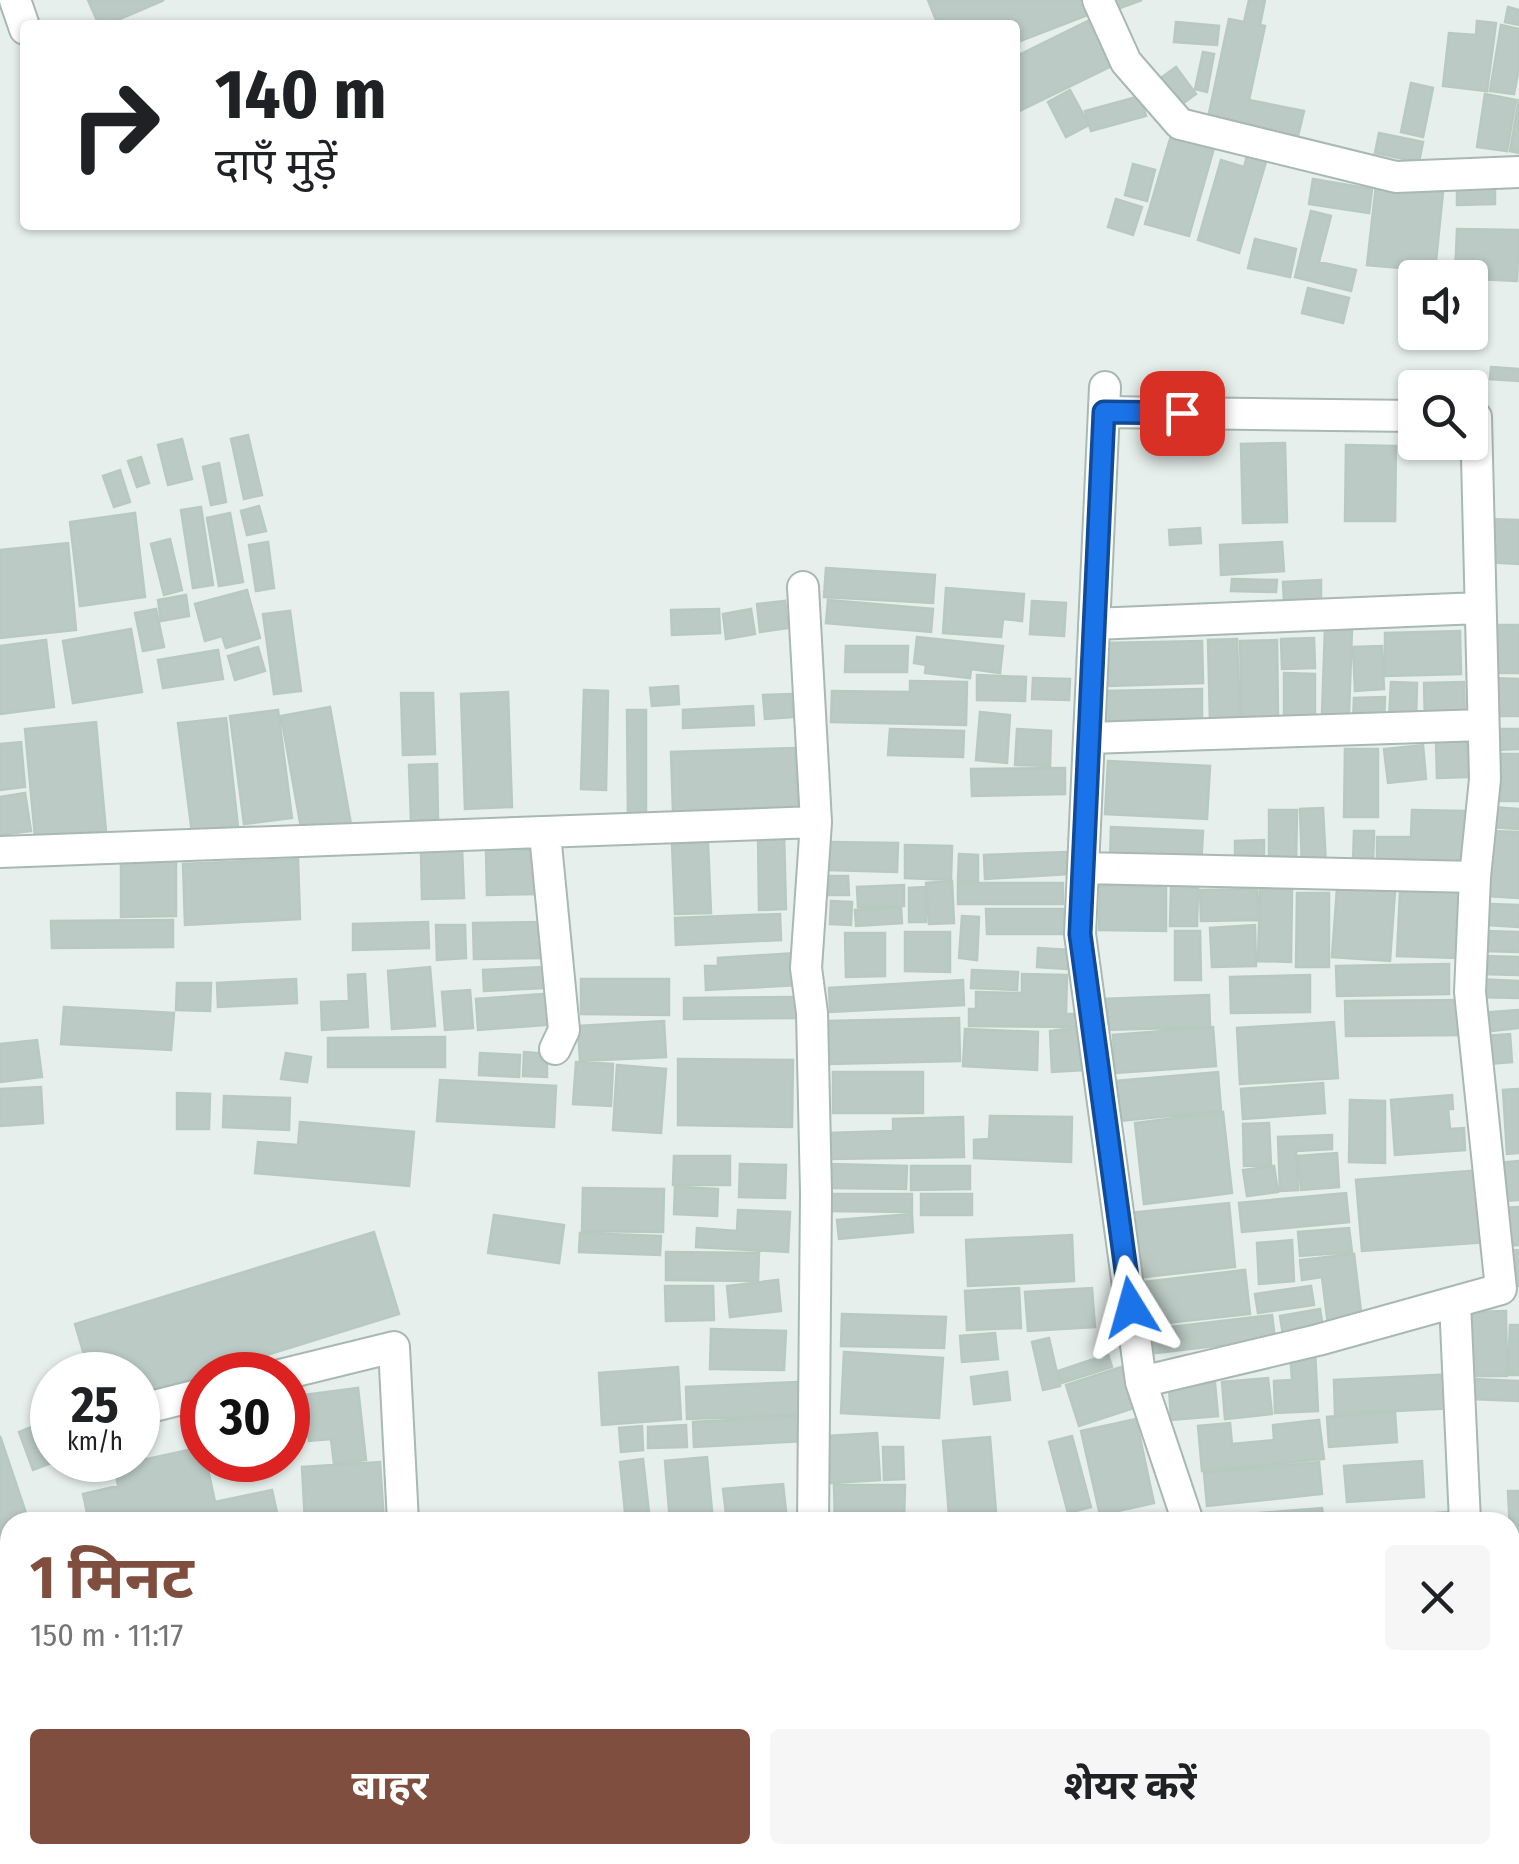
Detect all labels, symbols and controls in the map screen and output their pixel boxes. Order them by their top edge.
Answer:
text: 140 m [215,53,387,137]
icon: right [50,60,180,190]
text: दाएँ मुड़ें [215,138,337,192]
map controls [1398,260,1488,460]
button: sound [1398,260,1488,350]
button: search [1398,370,1488,460]
pin [1140,371,1225,456]
icon: arrive [1155,386,1210,441]
position arrow [1079,1255,1183,1359]
speed limit sign: 30 [180,1352,310,1482]
text: 25 [71,1375,119,1435]
text: km/h [67,1427,123,1457]
text: 1 मिनट [30,1542,194,1614]
button: close [1385,1545,1490,1650]
text: 150 m · 11:17 [30,1616,183,1654]
button: बाहर [30,1729,750,1844]
button: शेयर करें [770,1729,1490,1844]

